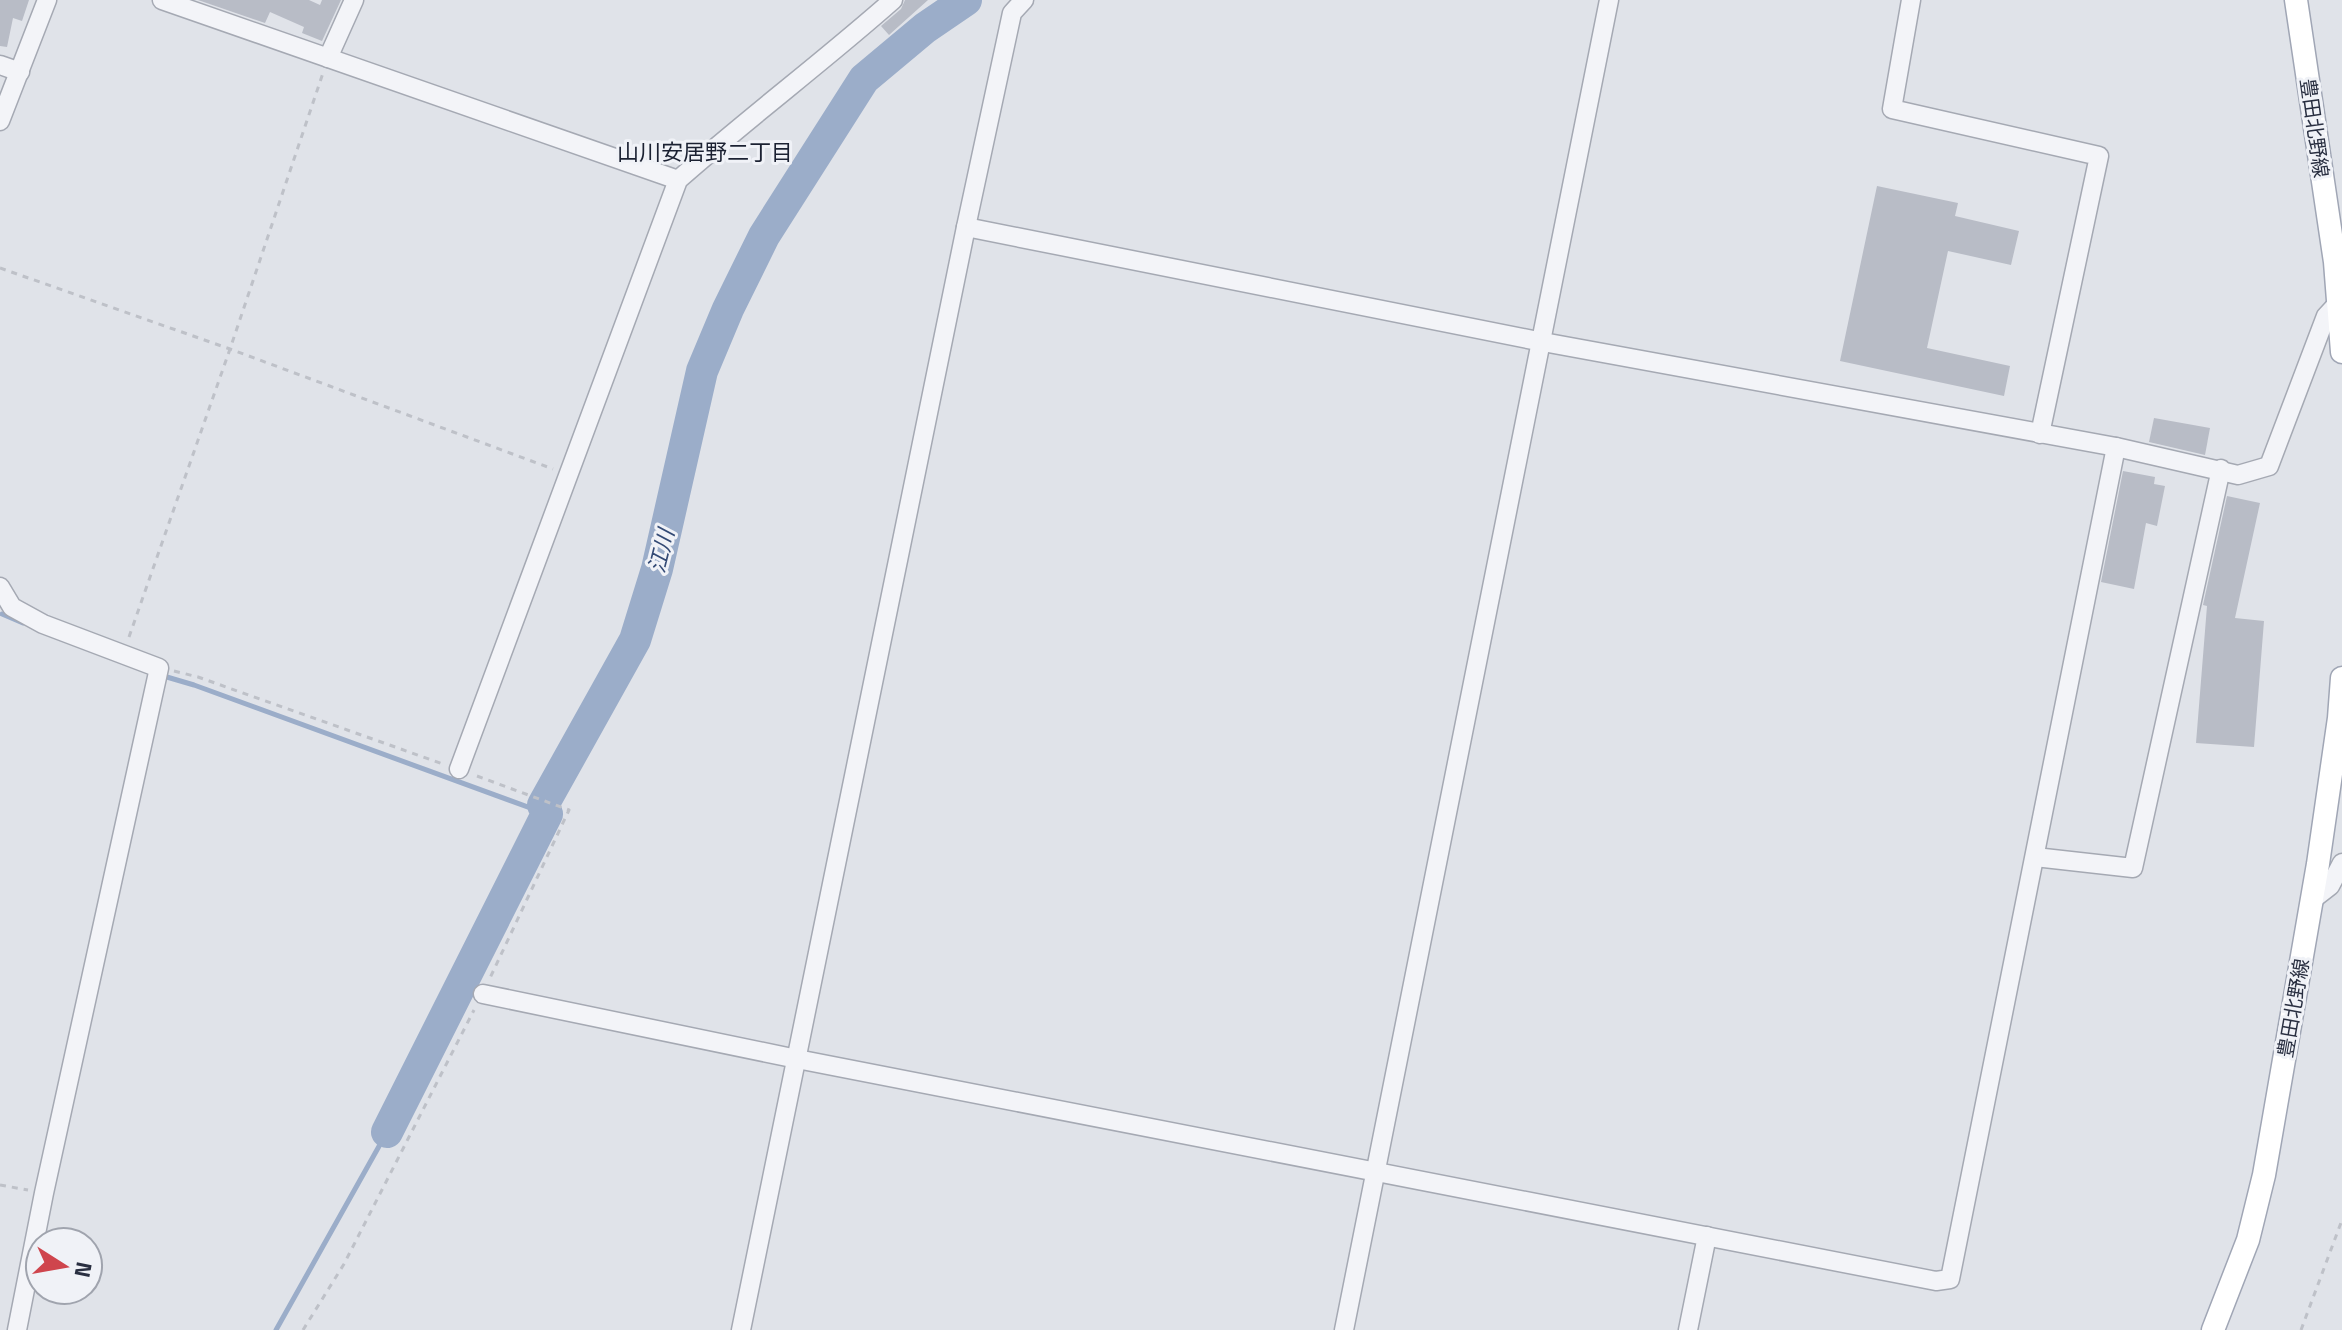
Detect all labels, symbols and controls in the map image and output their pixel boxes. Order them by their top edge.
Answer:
street label: 豊田北野線 [2293,76,2337,180]
district label: 山川安居野二丁目 [617,135,793,169]
water label: 江川 [639,524,683,576]
street label: 豊田北野線 [2269,956,2317,1060]
north arrow [24,1226,104,1306]
text: N [65,1259,102,1281]

